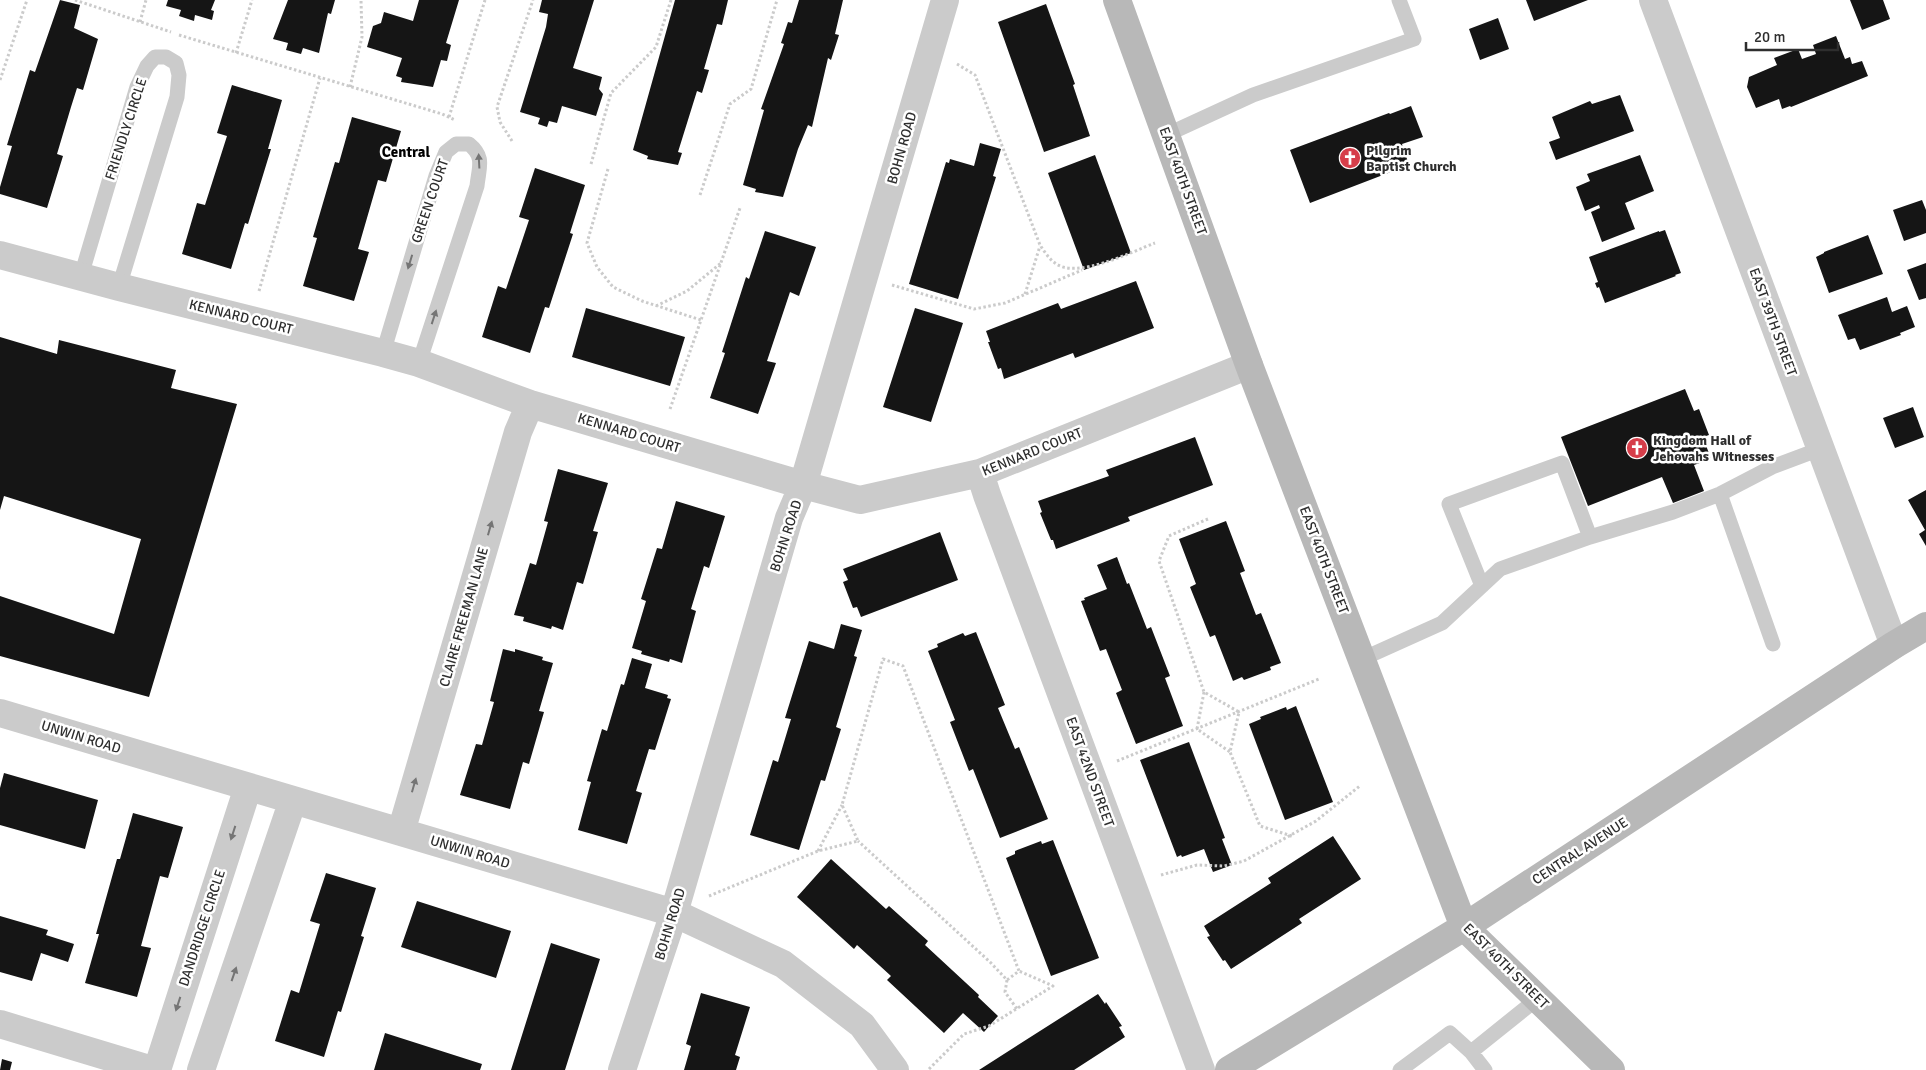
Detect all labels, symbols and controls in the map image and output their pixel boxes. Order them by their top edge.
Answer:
scale bar [1746,20,1838,52]
text: 20 m [1754,28,1785,46]
street label: FRIENDLY CIRCLE [101,76,151,182]
street label: BOHN ROAD [884,110,920,186]
street label: EAST 40TH STREET [1156,125,1210,237]
place label: Pilgrim Baptist Church [1366,142,1457,175]
district label: Central [382,143,431,161]
church icon: Pilgrim Baptist Church [1338,146,1362,170]
one-way arrow [474,153,482,169]
street label: GREEN COURT [408,157,452,245]
one-way arrow [406,254,414,269]
street label: EAST 39TH STREET [1746,266,1800,378]
street label: KENNARD COURT [187,296,295,338]
one-way arrow [431,309,438,324]
street label: KENNARD COURT [576,409,682,457]
street label: KENNARD COURT [979,424,1085,480]
place label: Kingdom Hall of Jehovahs Witnesses [1653,432,1774,465]
church icon: Kingdom Hall of Jehovahs Witnesses [1625,436,1649,460]
street label: BOHN ROAD [766,498,806,574]
street label: EAST 40TH STREET [1296,504,1352,616]
one-way arrow [486,521,494,536]
street label: CLAIRE FREEMAN LANE [436,545,492,689]
street label: EAST 42ND STREET [1062,715,1118,830]
street label: UNWIN ROAD [39,717,123,757]
one-way arrow [411,777,419,792]
street label: CENTRAL AVENUE [1529,814,1631,888]
one-way arrow [229,826,237,841]
street label: UNWIN ROAD [428,832,512,872]
street label: DANDRIDGE CIRCLE [175,867,229,989]
street label: BOHN ROAD [651,886,689,962]
street label: EAST 40TH STREET [1460,920,1552,1012]
one-way arrow [230,966,238,981]
one-way arrow [173,997,181,1012]

